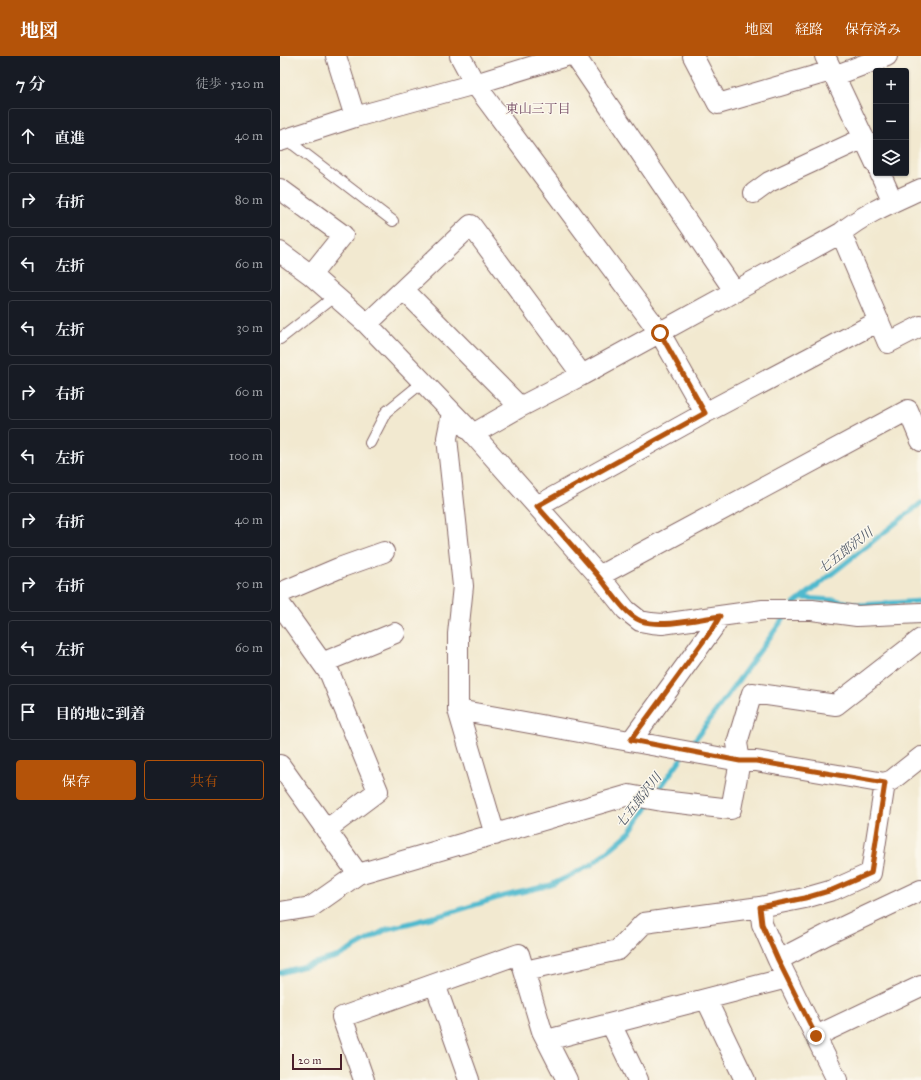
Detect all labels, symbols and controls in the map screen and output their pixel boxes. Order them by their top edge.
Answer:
text: 地図 [20,19,58,42]
text: 地図 [745,21,773,38]
text: 経路 [795,21,823,38]
text: 保存済み [845,21,901,38]
map controls [873,68,909,176]
button: + [873,68,909,104]
text: 7 分 [16,74,46,95]
text: 徒歩 · 520 m [196,76,264,92]
district label: 東山三丁目 [505,101,571,117]
button: − [873,104,909,140]
icon: ahead [17,125,39,147]
text: 40 m [234,128,263,144]
text: 直進 [55,129,85,147]
button: layers [873,140,909,176]
icon: right [17,189,39,211]
text: 80 m [235,192,263,208]
text: 右折 [55,193,85,211]
icon: left [17,253,39,275]
text: 60 m [235,256,263,272]
text: 左折 [55,257,85,275]
icon: left [17,317,39,339]
text: 30 m [237,320,263,336]
text: 左折 [55,321,85,339]
route start [651,324,669,342]
icon: right [17,381,39,403]
text: 60 m [235,384,263,400]
text: 右折 [55,385,85,403]
icon: left [17,445,39,467]
text: 100 m [229,448,263,464]
text: 左折 [55,449,85,467]
icon: right [17,509,39,531]
text: 40 m [234,512,263,528]
text: 右折 [55,513,85,531]
water label: 七五郎沢川 [815,523,878,577]
icon: right [17,573,39,595]
text: 50 m [236,576,263,592]
text: 右折 [55,577,85,595]
icon: left [17,637,39,659]
text: 60 m [235,640,263,656]
text: 左折 [55,641,85,659]
icon: arrive [17,701,39,723]
text: 目的地に到着 [55,705,145,723]
button: 保存 [16,760,136,800]
button: 共有 [144,760,264,800]
water label: 七五郎沢川 [612,769,666,831]
route end [807,1027,825,1045]
scale bar [292,1052,342,1071]
text: 20 m [298,1054,321,1067]

